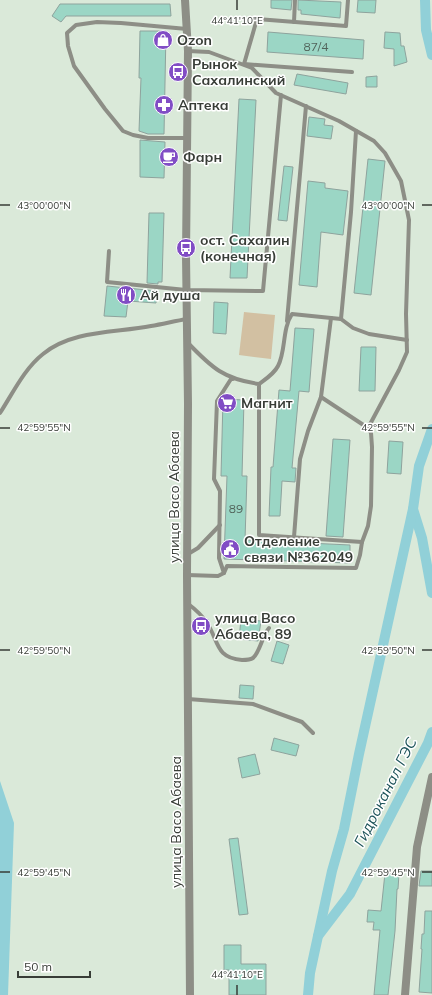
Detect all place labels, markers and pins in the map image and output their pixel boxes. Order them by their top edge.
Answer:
shop icon: Ozon [152,29,174,51]
place label: Ozon [177,31,212,49]
place label: Рынок Сахалинский [192,55,285,89]
bus stop icon: Рынок Сахалинский [167,61,189,83]
pharmacy icon: Аптека [153,94,175,116]
place label: Аптека [178,96,229,114]
cafe icon: Фарн [158,146,180,168]
place label: Фарн [183,148,222,166]
place label: ост. Сахалин (конечная) [200,231,290,265]
bus stop icon: ост. Сахалин (конечная) [175,237,197,259]
restaurant icon: Ай душа [115,284,137,306]
place label: Ай душа [140,286,200,304]
supermarket icon: Магнит [216,392,238,414]
place label: Магнит [241,394,293,412]
place label: Отделение связи №362049 [244,532,353,566]
public building icon: Отделение связи №362049 [219,538,241,560]
place label: улица Васо Абаева, 89 [215,609,295,643]
bus stop icon: улица Васо Абаева, 89 [190,615,212,637]

